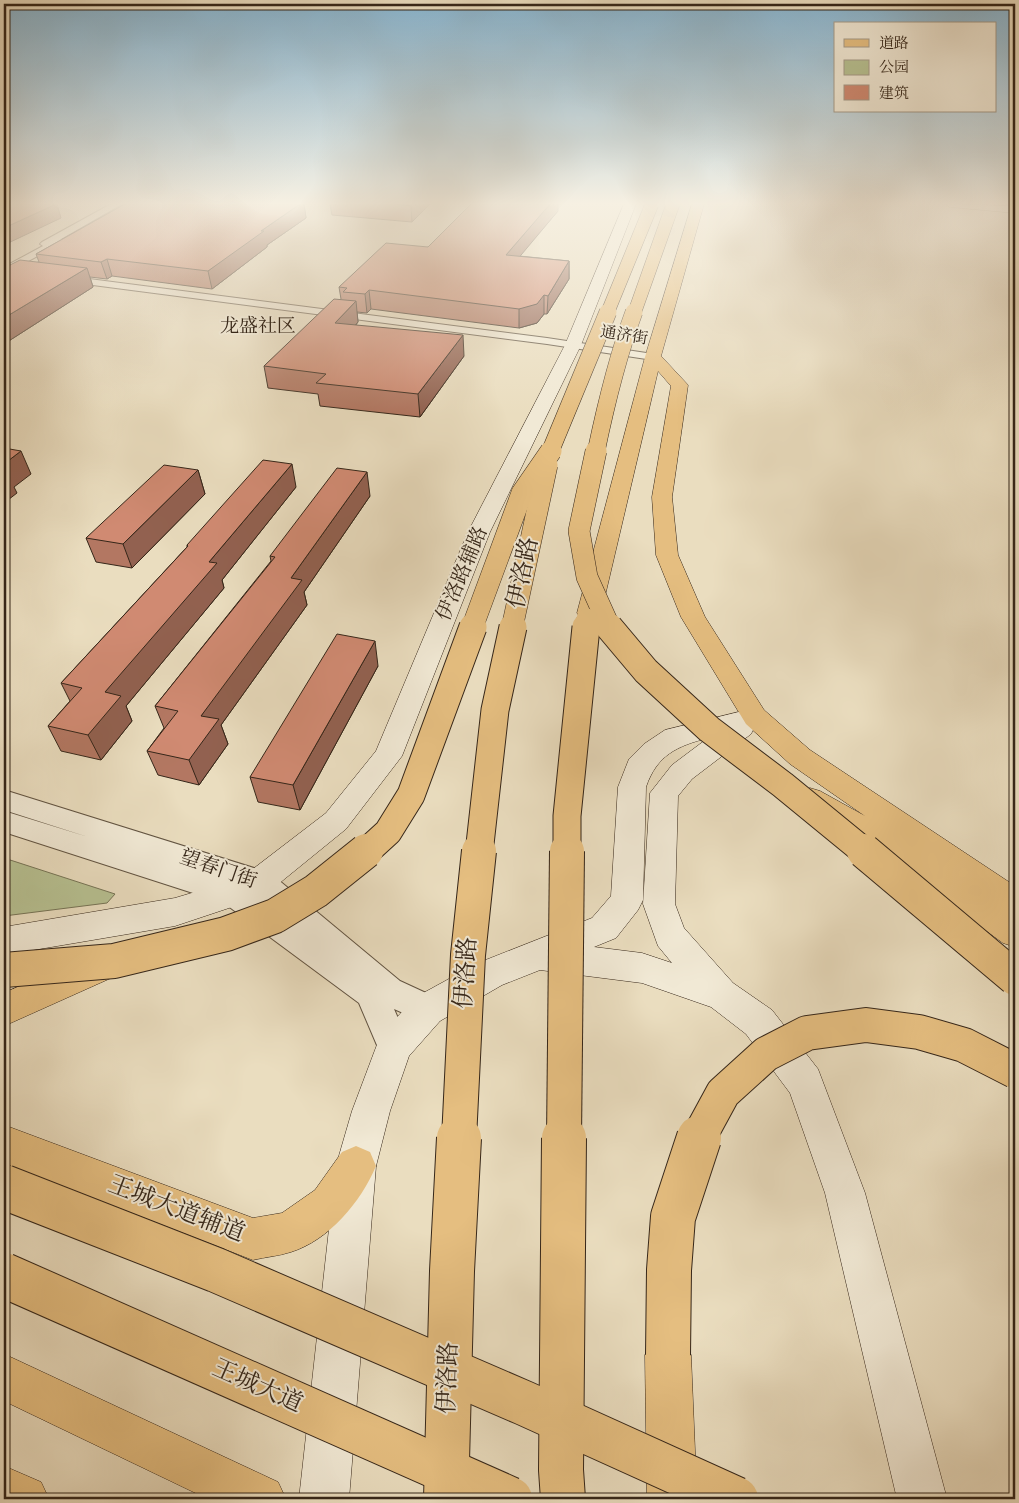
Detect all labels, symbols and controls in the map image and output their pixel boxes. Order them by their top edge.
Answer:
legend [834,22,996,112]
text: 道路 [879,34,909,55]
text: 公园 [879,58,909,79]
text: 建筑 [879,84,909,105]
district label: 龙盛社区 [220,314,296,340]
street label: 通济街 [599,321,649,351]
street label: 伊洛路辅路 [431,523,495,625]
street label: 伊洛路 [500,534,548,612]
street label: 望春门街 [176,844,260,896]
street label: 伊洛路 [448,936,486,1010]
street label: 王城大道辅道 [103,1168,249,1252]
street label: 伊洛路 [431,1341,467,1415]
street label: 王城大道 [206,1352,308,1422]

